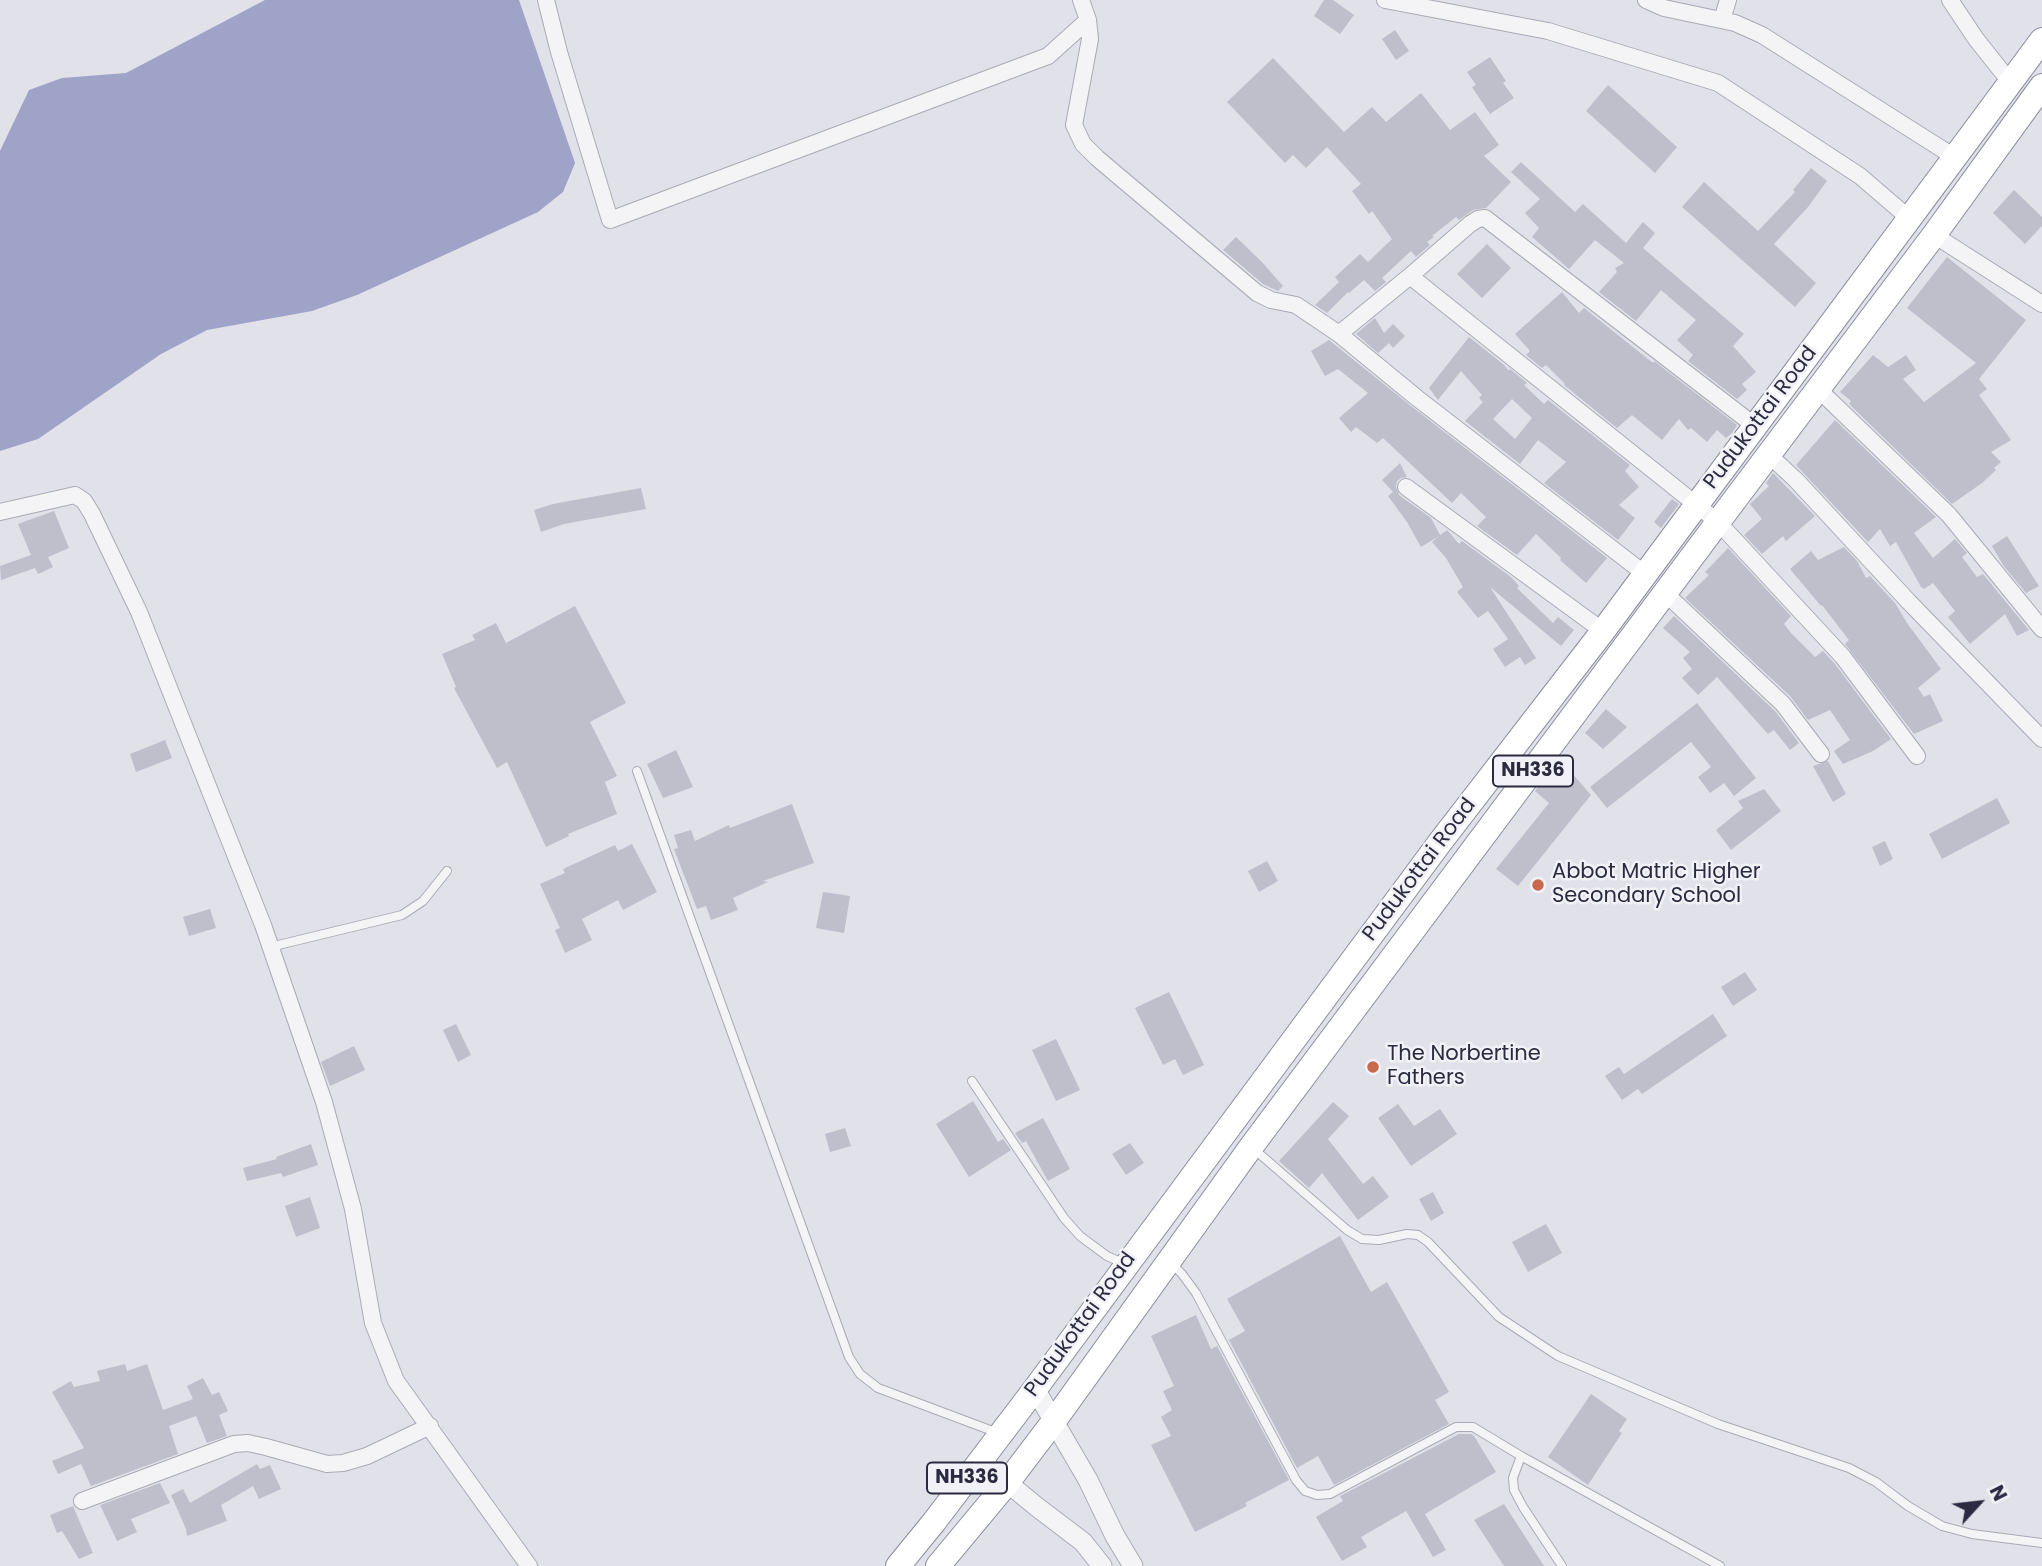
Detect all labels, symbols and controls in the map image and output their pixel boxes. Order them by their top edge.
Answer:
street label: Pudukottai Road [1699,342,1823,494]
road number: NH336 [1493,756,1573,786]
street label: Pudukottai Road [1358,794,1482,946]
place label: Abbot Matric Higher Secondary School [1552,860,1761,910]
marker: Abbot Matric Higher Secondary School [1530,877,1546,893]
place label: The Norbertine Fathers [1387,1042,1541,1092]
marker: The Norbertine Fathers [1365,1059,1381,1075]
street label: Pudukottai Road [1020,1248,1142,1402]
road number: NH336 [927,1462,1007,1494]
north arrow [1944,1468,2014,1538]
text: N [1983,1481,2013,1506]

